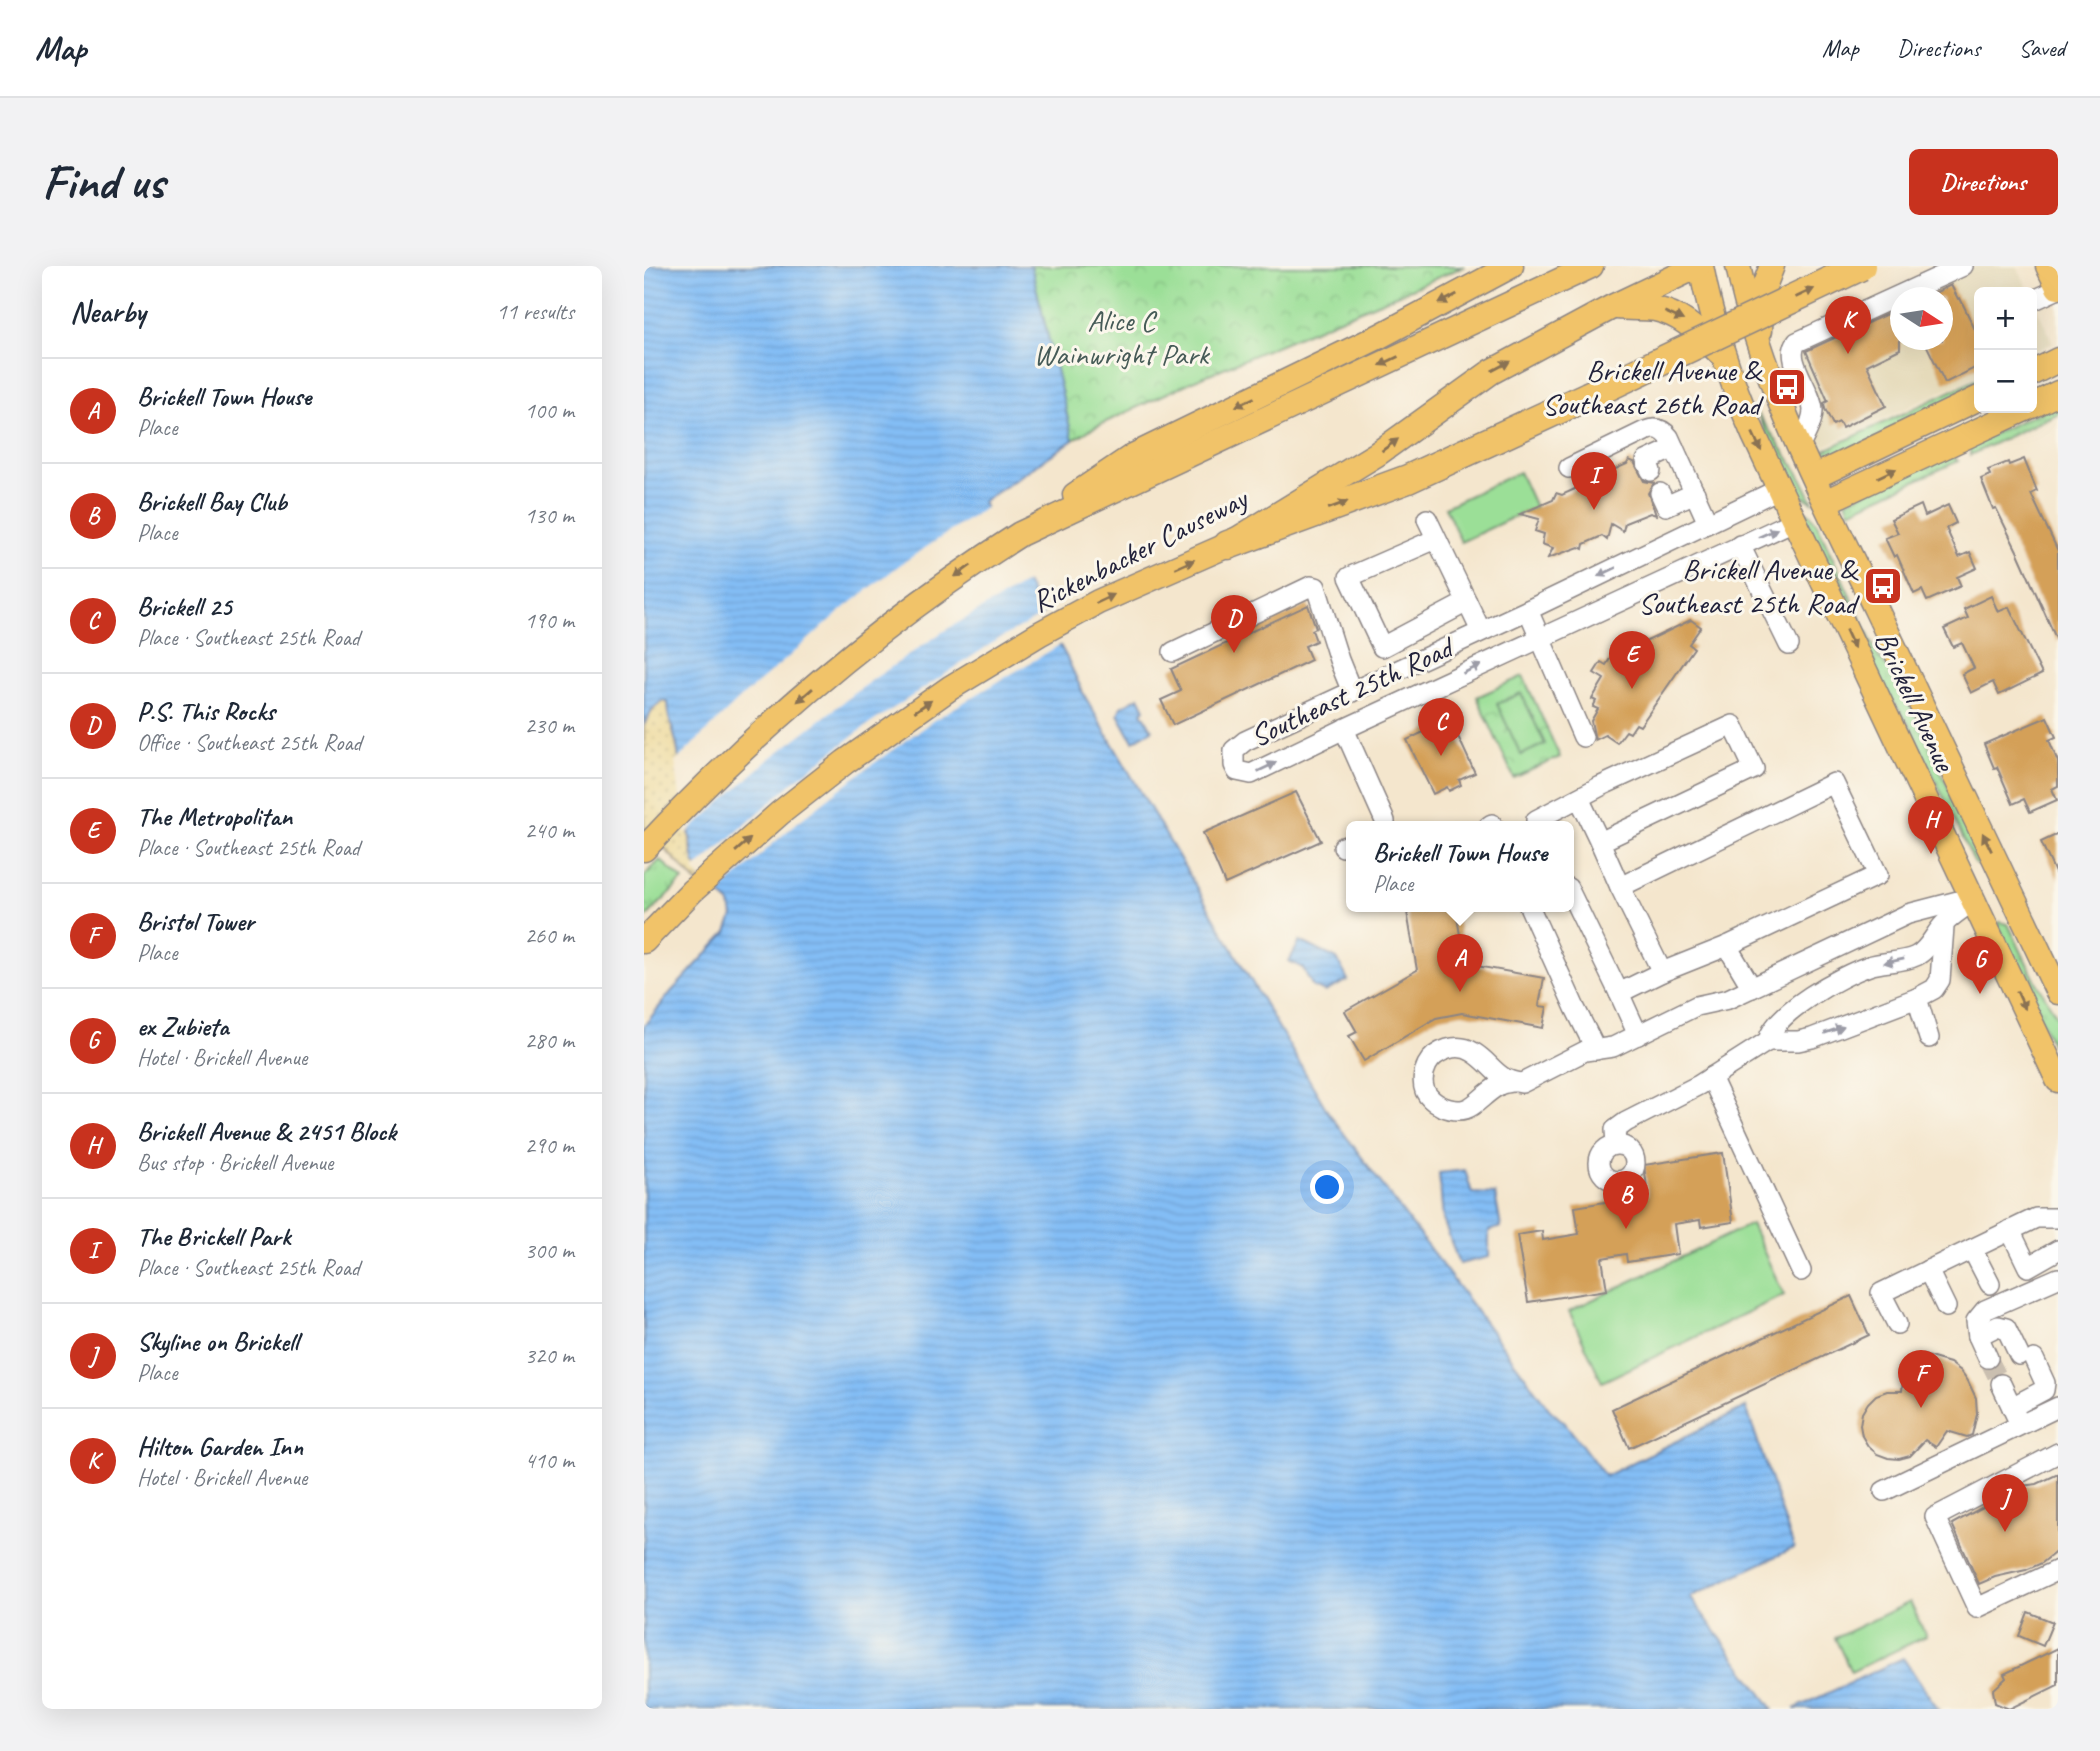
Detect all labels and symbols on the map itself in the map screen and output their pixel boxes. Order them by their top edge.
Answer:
one-way arrow [1794,287,1815,298]
north arrow [1890,287,1953,350]
one-way arrow [1438,293,1458,305]
pin: K [1825,296,1871,354]
park label: Alice C Wainwright Park [1034,301,1210,373]
one-way arrow [1664,310,1684,322]
place label: Brickell Avenue & Southeast 26th Road [1542,351,1764,423]
one-way arrow [1379,356,1399,367]
one-way arrow [1491,360,1511,372]
bus stop icon: Brickell Avenue & Southeast 26th Road [1766,366,1808,408]
one-way arrow [1235,396,1255,408]
one-way arrow [1752,432,1763,452]
one-way arrow [1381,438,1399,452]
pin: I [1571,452,1617,510]
one-way arrow [1877,467,1897,479]
street label: Rickenbacker Causeway [1025,478,1255,621]
one-way arrow [1328,500,1349,511]
one-way arrow [1758,527,1778,539]
place label: Brickell Avenue & Southeast 25th Road [1638,550,1860,622]
one-way arrow [1175,558,1195,570]
one-way arrow [954,564,972,578]
bus stop icon: Brickell Avenue & Southeast 25th Road [1862,565,1904,607]
one-way arrow [1597,566,1617,577]
one-way arrow [1095,594,1115,605]
pin: D [1211,595,1257,653]
street label: Brickell Avenue [1866,625,1965,779]
street label: Southeast 25th Road [1244,627,1462,755]
one-way arrow [1845,629,1856,649]
pin: E [1609,631,1655,689]
one-way arrow [1462,664,1482,675]
one-way arrow [796,687,814,703]
pin: C [1418,698,1464,756]
one-way arrow [914,699,932,713]
one-way arrow [1257,761,1277,772]
pin: H [1908,796,1954,854]
one-way arrow [1981,832,1993,852]
one-way arrow [734,837,752,853]
pin: A [1437,934,1483,992]
pin: G [1957,936,2003,994]
one-way arrow [1883,955,1905,966]
one-way arrow [2015,990,2026,1010]
one-way arrow [1824,1024,1845,1035]
your location [1310,1170,1344,1204]
pin: B [1603,1171,1649,1229]
pin: F [1898,1350,1944,1408]
pin: J [1982,1474,2028,1532]

